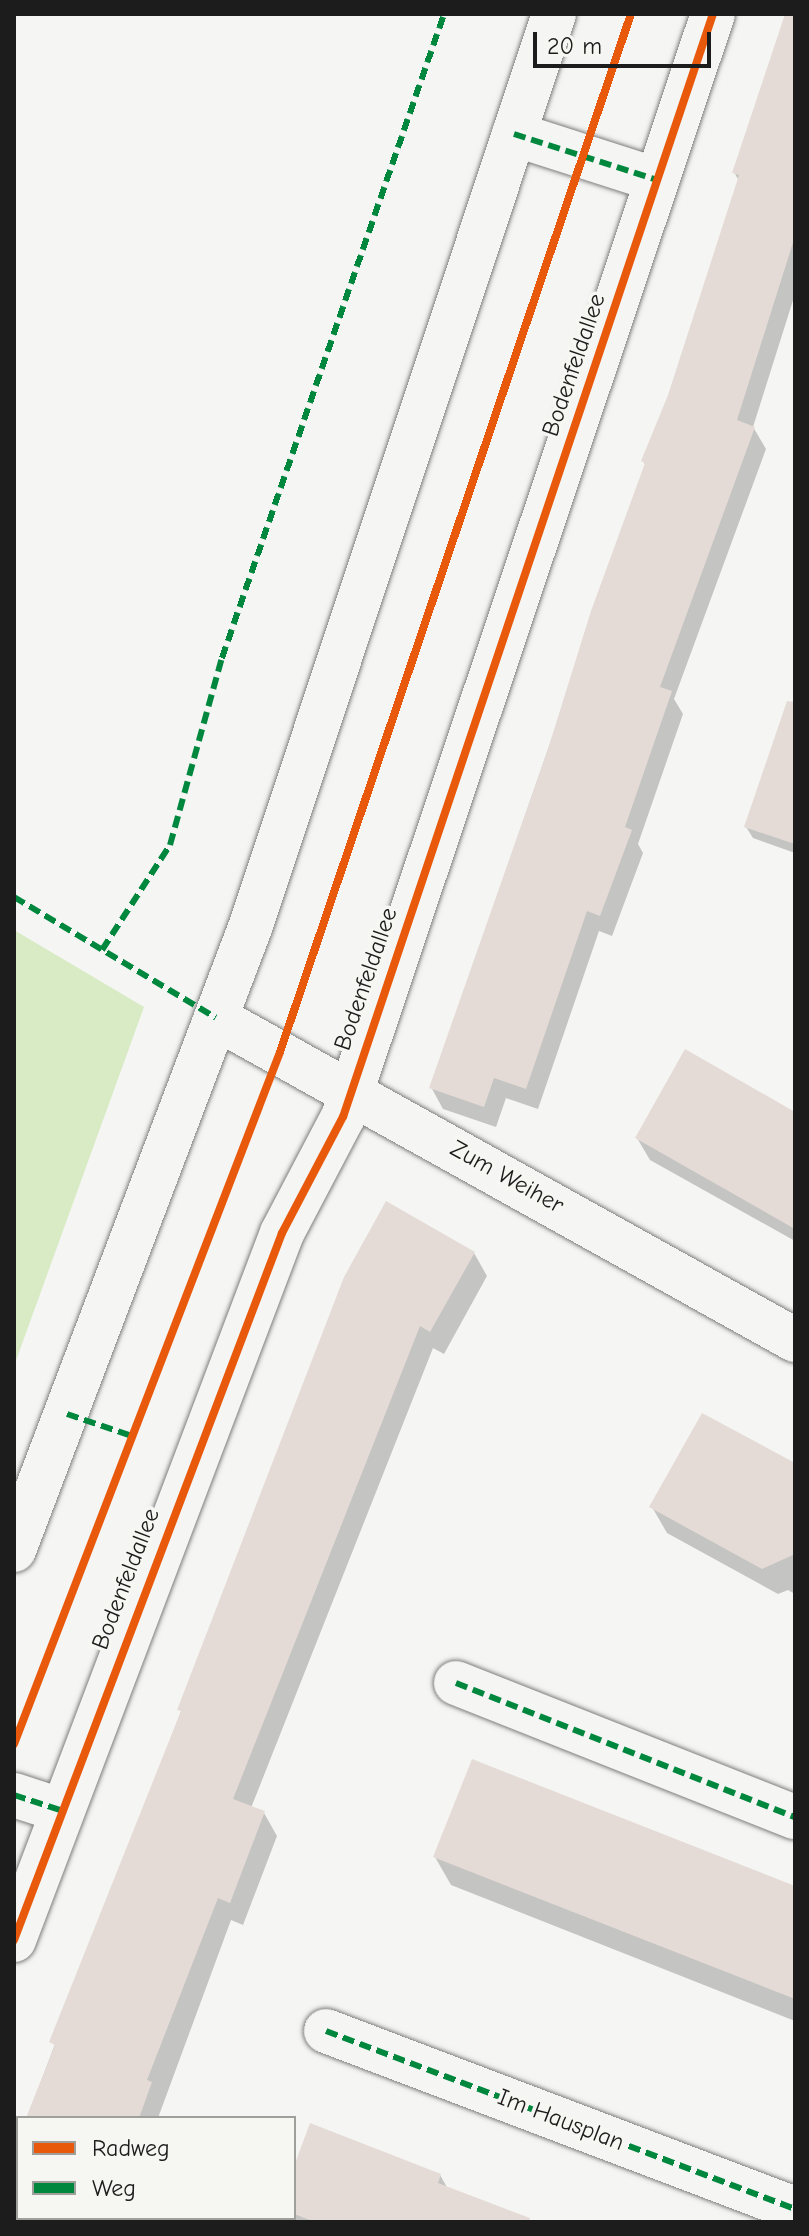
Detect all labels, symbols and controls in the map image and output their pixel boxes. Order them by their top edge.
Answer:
scale bar [537,16,715,66]
text: 20 m [547,32,602,60]
street label: Bodenfeldallee [536,290,612,440]
street label: Bodenfeldallee [328,904,404,1054]
street label: Zum Weiher [445,1134,569,1220]
street label: Bodenfeldallee [86,1504,166,1654]
street label: Im Hausplan [494,2083,628,2157]
legend [16,2116,296,2220]
text: Radweg [92,2134,170,2162]
text: Weg [92,2174,136,2202]

